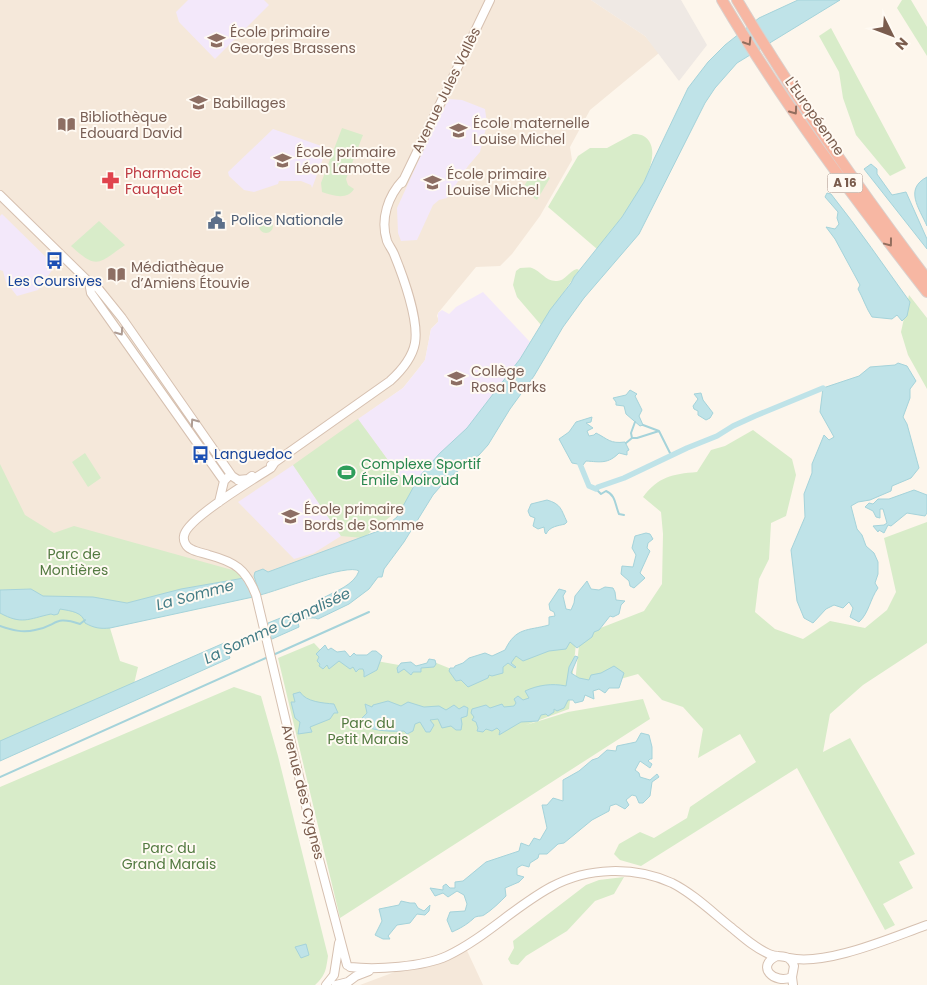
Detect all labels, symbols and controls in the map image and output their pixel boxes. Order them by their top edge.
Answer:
north arrow [867,10,917,60]
place label: École primaire Georges Brassens [230,22,356,58]
street label: Avenue Jules Vallès [407,24,485,156]
school or university icon: École primaire Georges Brassens [206,30,226,50]
text: N [891,33,913,54]
one-way arrow [741,36,751,45]
street label: L'Européenne [780,73,850,160]
school or university icon: Babillages [189,93,209,113]
place label: Babillages [213,93,286,113]
one-way arrow [788,105,797,115]
place label: Bibliothèque Edouard David [80,107,183,143]
place label: École maternelle Louise Michel [473,113,590,149]
library icon: Bibliothèque Edouard David [56,115,76,135]
school or university icon: École maternelle Louise Michel [449,121,469,141]
place label: École primaire Léon Lamotte [296,142,396,178]
school or university icon: École primaire Léon Lamotte [272,150,292,170]
place label: Pharmacie Fauquet [125,163,202,199]
place label: École primaire Louise Michel [447,164,547,200]
pharmacy icon: Pharmacie Fauquet [101,171,121,191]
school or university icon: École primaire Louise Michel [423,172,443,192]
road number: A 16 [828,174,862,192]
public building icon: Police Nationale [207,210,227,230]
place label: Police Nationale [231,210,344,230]
one-way arrow [883,237,892,247]
bus stop icon: Les Coursives [45,251,65,271]
place label: Médiathèque d’Amiens Étouvie [131,257,250,293]
library icon: Médiathèque d’Amiens Étouvie [107,265,127,285]
place label: Les Coursives [8,271,102,291]
one-way arrow [114,326,123,336]
place label: Collège Rosa Parks [471,361,546,397]
school or university icon: Collège Rosa Parks [447,369,467,389]
one-way arrow [191,418,200,428]
bus stop icon: Languedoc [190,444,210,464]
place label: Languedoc [214,444,293,464]
place label: Complexe Sportif Émile Moiroud [361,454,481,490]
sports icon: Complexe Sportif Émile Moiroud [337,462,357,482]
place label: École primaire Bords de Somme [304,499,424,535]
school or university icon: École primaire Bords de Somme [280,507,300,527]
park label: Parc de Montières [40,544,108,580]
water label: La Somme [154,574,236,615]
water label: La Somme Canalisée [200,582,353,669]
park label: Parc du Petit Marais [327,713,409,749]
street label: Avenue des Cygnes [277,722,329,862]
park label: Parc du Grand Marais [122,838,216,874]

